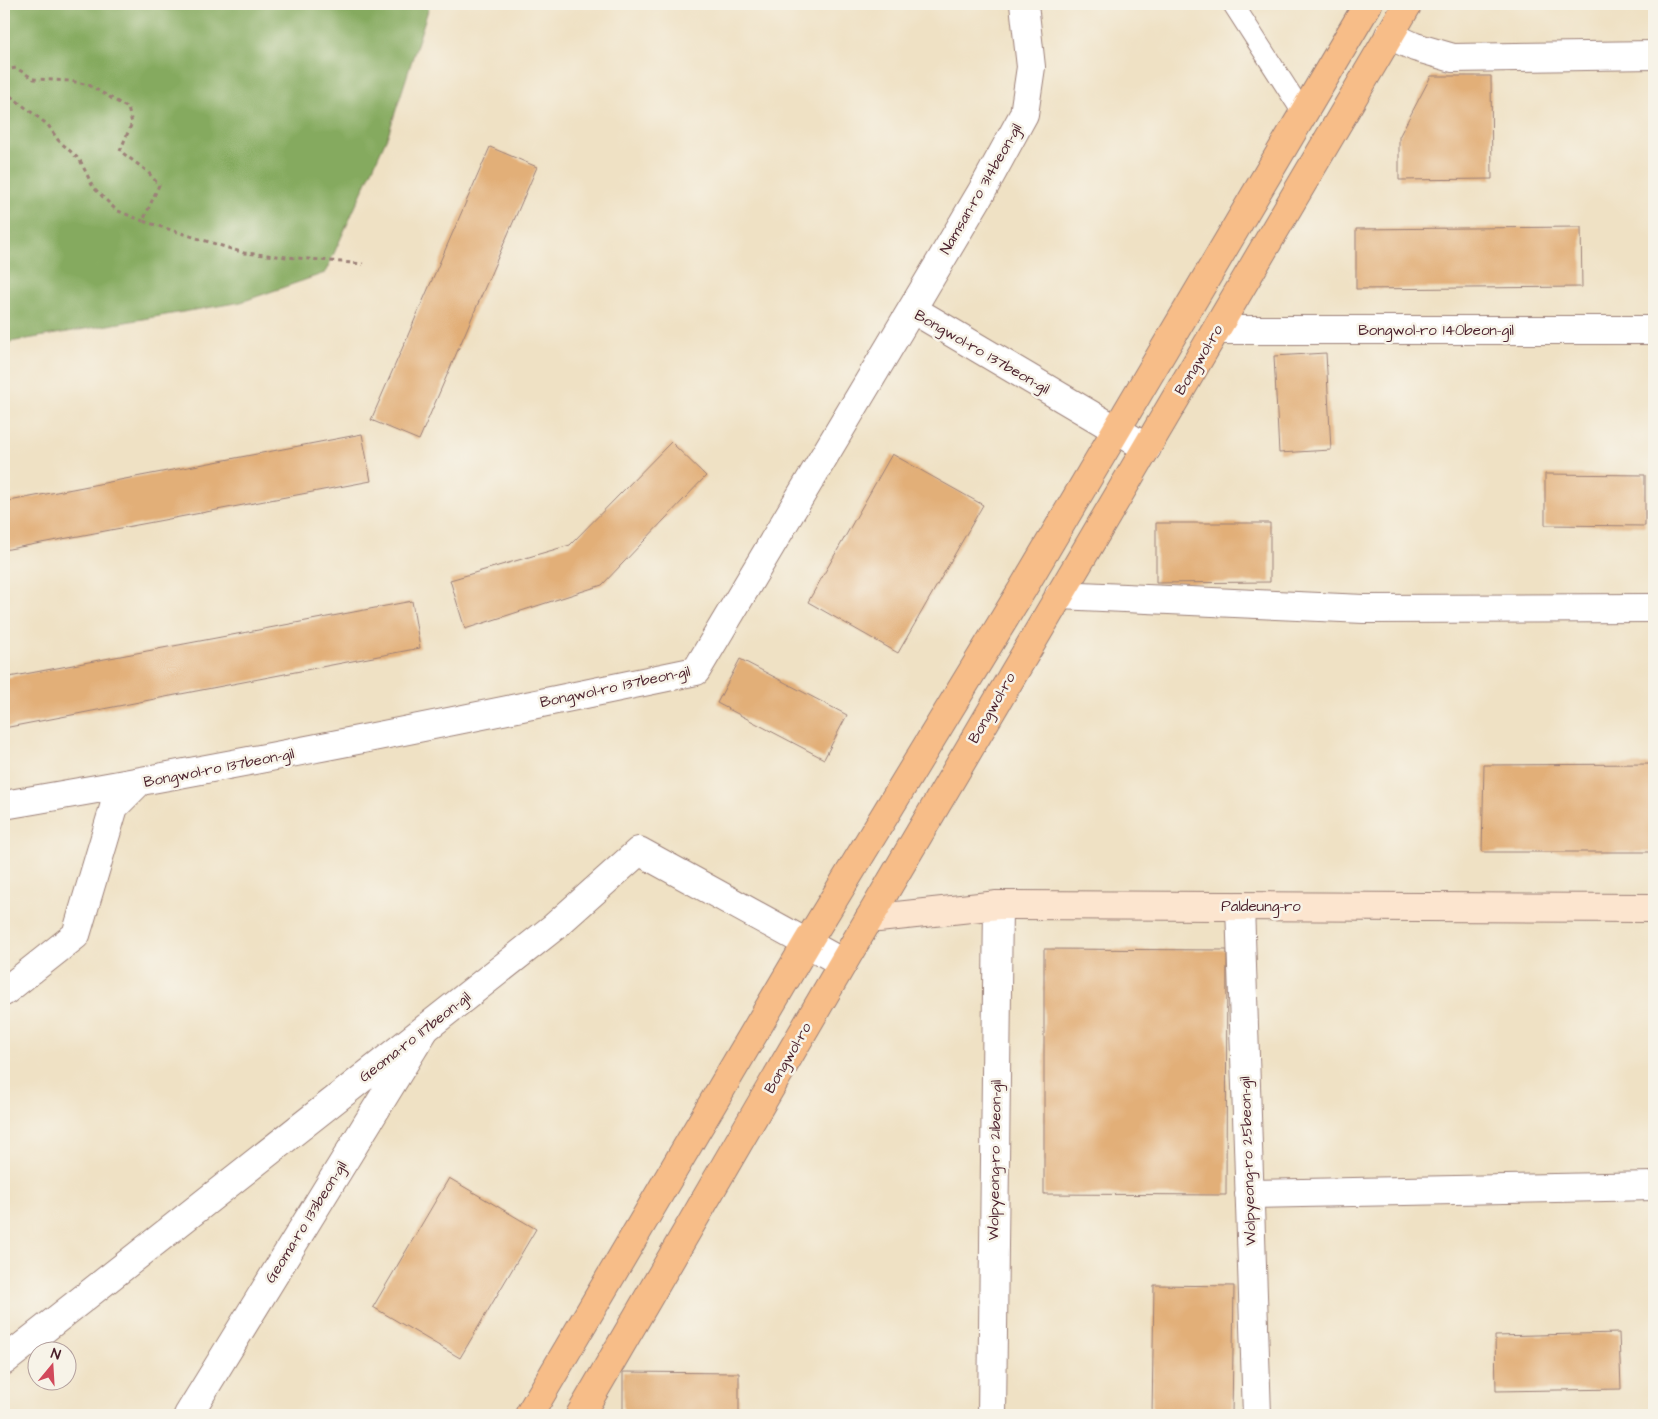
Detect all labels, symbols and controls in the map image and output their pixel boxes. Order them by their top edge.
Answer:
street label: Namsan-ro 314beon-gil [935,120,1028,259]
street label: Bongwol-ro 137beon-gil [910,305,1053,400]
street label: Bongwol-ro [1170,320,1229,400]
street label: Bongwol-ro 140beon-gil [1358,320,1514,342]
street label: Bongwol-ro 137beon-gil [538,661,692,714]
street label: Bongwol-ro [963,668,1022,748]
street label: Bongwol-ro 137beon-gil [142,743,296,794]
street label: Paldeung-ro [1221,896,1301,918]
street label: Geoma-ro 117beon-gil [355,987,476,1088]
street label: Bongwol-ro [759,1018,818,1098]
street label: Wolpyeong-ro 25beon-gil [1235,1076,1262,1246]
street label: Wolpyeong-ro 21beon-gil [983,1080,1008,1241]
street label: Geoma-ro 133beon-gil [260,1157,353,1288]
north arrow [28,1342,78,1392]
text: N [48,1344,63,1366]

